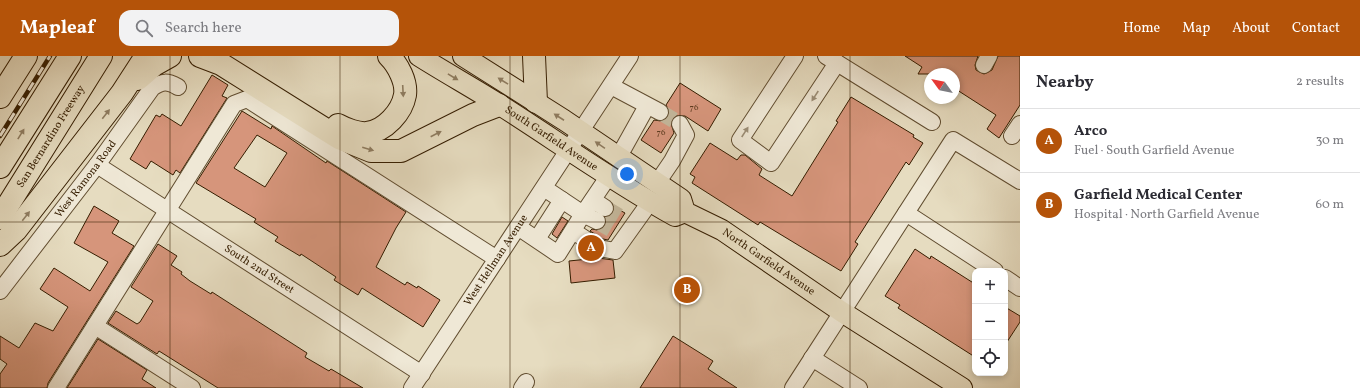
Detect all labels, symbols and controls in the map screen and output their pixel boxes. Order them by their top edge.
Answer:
search box [119,10,399,46]
text: Mapleaf [20,15,95,41]
icon: search [133,17,155,39]
text: Search here [165,18,242,39]
text: Home [1123,19,1160,38]
text: Map [1182,19,1210,38]
text: About [1232,19,1270,38]
text: Contact [1292,19,1340,38]
north arrow [924,68,960,104]
text: Nearby [1036,71,1094,94]
one-way arrow [448,73,458,81]
text: 2 results [1296,73,1344,91]
one-way arrow [497,78,509,85]
street label: San Bernardino Freeway [13,82,88,191]
one-way arrow [400,85,407,97]
one-way arrow [812,90,819,102]
house number: 76 [690,101,699,114]
street label: South Garfield Avenue [502,102,601,175]
one-way arrow [102,108,110,119]
one-way arrow [554,113,564,121]
text: Arco [1074,121,1107,142]
house number: 76 [657,126,666,139]
one-way arrow [741,127,749,137]
one-way arrow [17,129,25,139]
one-way arrow [430,130,442,137]
text: A [1044,132,1054,150]
text: 30 m [1316,132,1344,150]
street label: West Ramona Road [51,137,120,221]
one-way arrow [595,141,605,149]
text: Fuel · South Garfield Avenue [1074,142,1234,160]
one-way arrow [363,146,375,152]
your location [617,164,637,184]
text: Garfield Medical Center [1074,185,1242,206]
text: B [1045,196,1053,214]
text: 60 m [1316,196,1344,214]
text: Hospital · North Garfield Avenue [1074,206,1259,224]
one-way arrow [22,211,31,222]
street label: West Hellman Avenue [461,212,531,309]
street label: North Garfield Avenue [719,225,818,299]
pin: A [578,233,604,263]
street label: South 2nd Street [221,241,297,298]
map controls [972,268,1008,376]
button: + [972,268,1008,304]
pin: B [674,275,700,305]
button: − [972,304,1008,340]
button: locate [972,340,1008,376]

